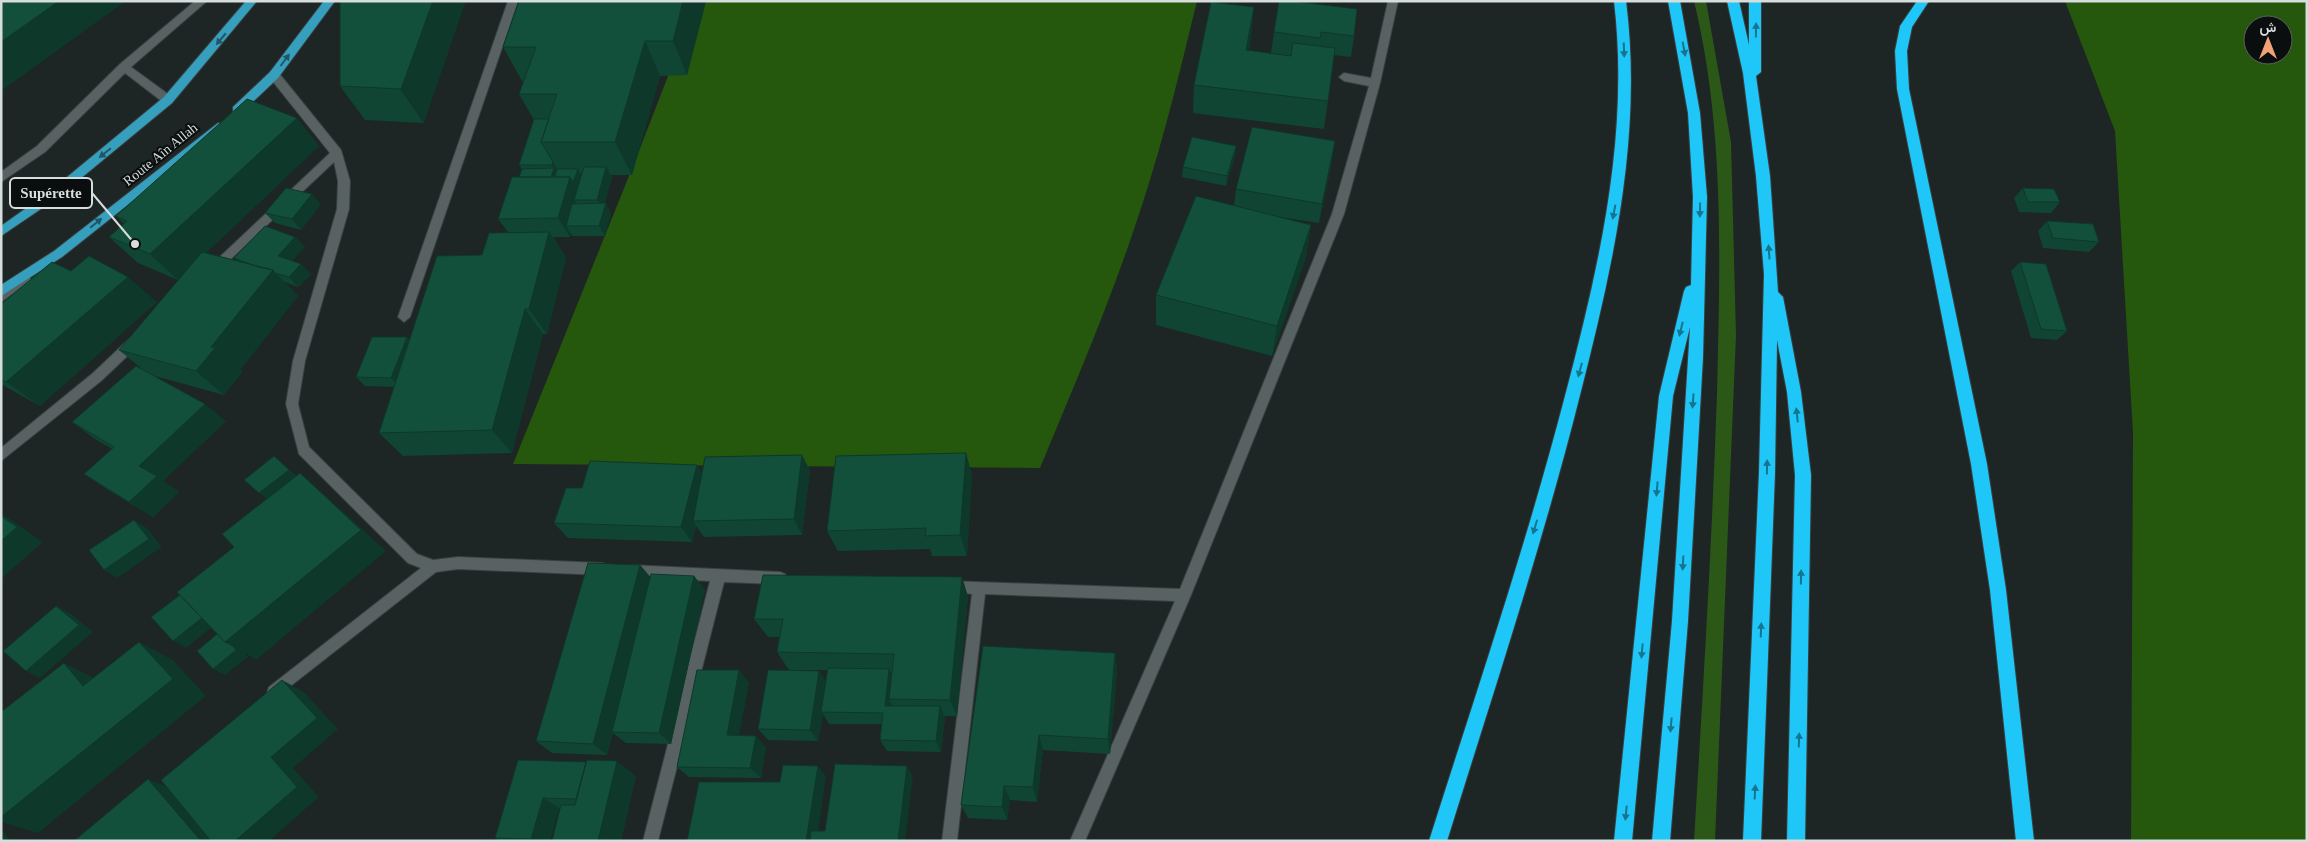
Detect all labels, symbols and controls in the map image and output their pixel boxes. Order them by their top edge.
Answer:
north arrow [2243,15,2293,65]
text: ش [2260,20,2277,36]
one-way arrow [1752,21,1760,37]
one-way arrow [215,32,226,45]
one-way arrow [1680,41,1688,57]
one-way arrow [1621,42,1629,58]
one-way arrow [280,54,291,67]
street label: Route Aîn Allah [120,120,200,189]
one-way arrow [99,147,112,158]
callout: Supérette [10,178,92,208]
text: Supérette [20,185,82,201]
one-way arrow [1696,203,1704,219]
one-way arrow [1609,204,1617,220]
one-way arrow [90,218,103,229]
one-way arrow [1765,244,1773,260]
one-way arrow [1677,322,1685,337]
one-way arrow [1575,363,1583,378]
one-way arrow [1689,393,1697,409]
one-way arrow [1792,407,1800,423]
one-way arrow [1763,459,1771,475]
one-way arrow [1653,482,1661,498]
one-way arrow [1531,519,1539,534]
one-way arrow [1679,556,1687,572]
one-way arrow [1797,569,1805,585]
one-way arrow [1757,621,1765,637]
one-way arrow [1638,644,1646,660]
one-way arrow [1667,718,1675,734]
one-way arrow [1795,731,1803,747]
one-way arrow [1751,784,1759,800]
one-way arrow [1622,805,1630,821]

